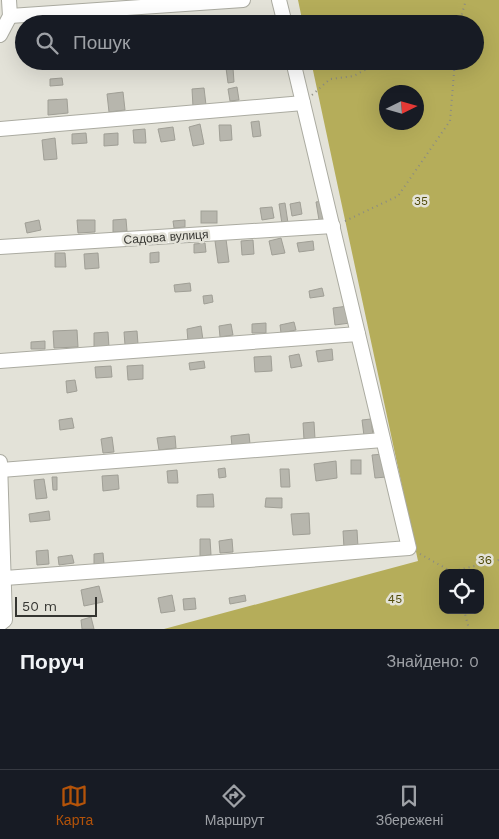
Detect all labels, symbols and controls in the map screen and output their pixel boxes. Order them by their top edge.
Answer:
search box [15,15,484,70]
icon: search [33,29,61,57]
text: Пошук [73,31,130,54]
north arrow [379,85,424,130]
park label: 35 [414,194,428,208]
street label: Садова вулиця [123,227,209,247]
park label: 36 [478,553,492,567]
map controls [439,569,484,614]
button: locate [439,569,484,614]
park label: 45 [388,592,402,606]
scale bar [15,594,98,617]
text: 50 m [22,598,57,614]
text: Поруч [20,649,84,674]
text: Знайдено: 0 [387,652,479,671]
tab: Карта [56,782,93,828]
tab: Маршрут [205,782,264,828]
tab: Збережені [376,782,443,828]

